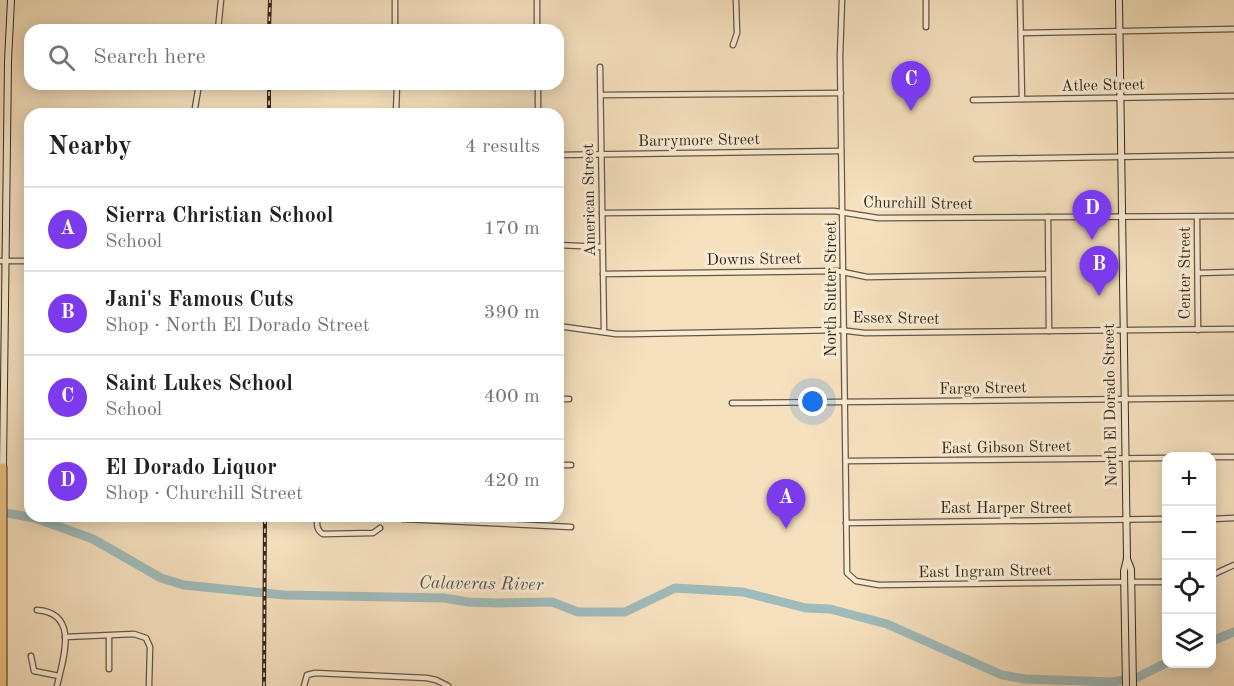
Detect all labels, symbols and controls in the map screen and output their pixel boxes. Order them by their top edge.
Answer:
search box [24,24,564,90]
icon: search [45,41,78,74]
text: Search here [93,46,206,68]
pin: C [892,62,930,111]
street label: Atlee Street [1061,77,1145,95]
street label: Barrymore Street [638,132,761,150]
text: Nearby [48,134,132,160]
text: 4 results [465,137,540,157]
street label: American Street [581,143,599,257]
pin: D [1072,190,1112,240]
street label: Churchill Street [863,195,974,213]
text: Sierra Christian School [105,205,334,227]
text: A [60,219,75,239]
text: 170 m [484,219,540,239]
street label: North Sutter Street [824,221,840,357]
street label: Center Street [1178,226,1194,320]
text: School [105,232,162,252]
pin: B [1080,246,1118,296]
street label: Downs Street [706,251,802,269]
text: Jani's Famous Cuts [105,289,293,311]
text: B [60,303,75,323]
text: 390 m [484,303,540,323]
street label: Essex Street [852,310,940,328]
text: Shop · North El Dorado Street [105,316,370,336]
street label: North El Dorado Street [1102,323,1120,487]
text: Saint Lukes School [105,373,293,395]
street label: Fargo Street [939,380,1027,398]
text: C [61,387,74,407]
text: 400 m [484,387,540,407]
your location [798,387,827,416]
text: School [105,400,162,420]
street label: East Gibson Street [941,439,1072,457]
map controls [1162,452,1216,668]
button: + [1162,452,1216,506]
text: El Dorado Liquor [105,457,277,479]
text: D [60,471,75,491]
text: 420 m [484,471,540,491]
pin: A [766,480,806,529]
text: Shop · Churchill Street [105,484,303,504]
street label: East Harper Street [940,501,1072,517]
button: − [1162,506,1216,560]
button: locate [1162,560,1216,614]
street label: East Ingram Street [918,563,1052,581]
water label: Calaveras River [419,574,545,594]
button: layers [1162,614,1216,668]

